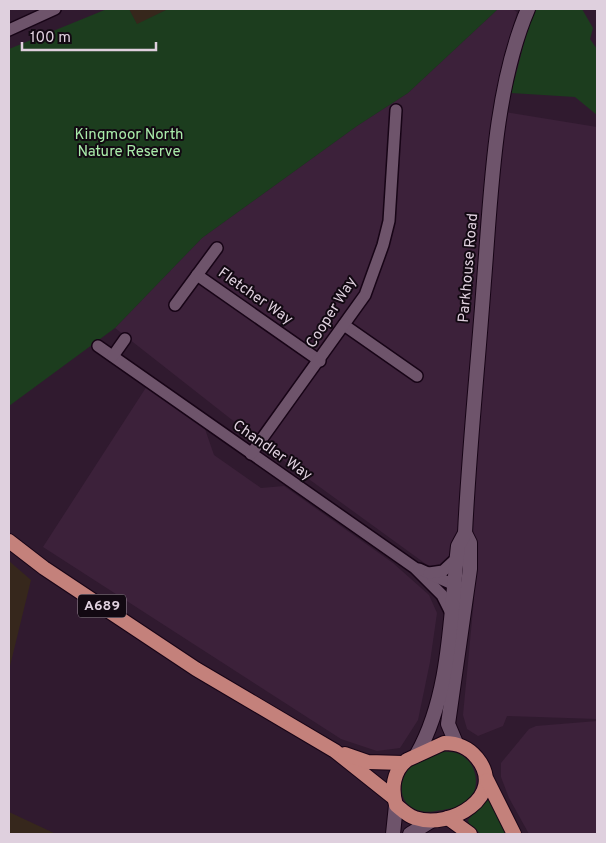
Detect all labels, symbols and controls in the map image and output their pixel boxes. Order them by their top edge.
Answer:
scale bar [22,20,156,52]
text: 100 m [30,29,71,48]
park label: Kingmoor North Nature Reserve [75,126,183,162]
street label: Parkhouse Road [455,213,483,323]
street label: Fletcher Way [214,264,296,330]
street label: Cooper Way [303,274,361,352]
street label: Chandler Way [229,417,315,485]
road number: A689 [78,594,126,618]

